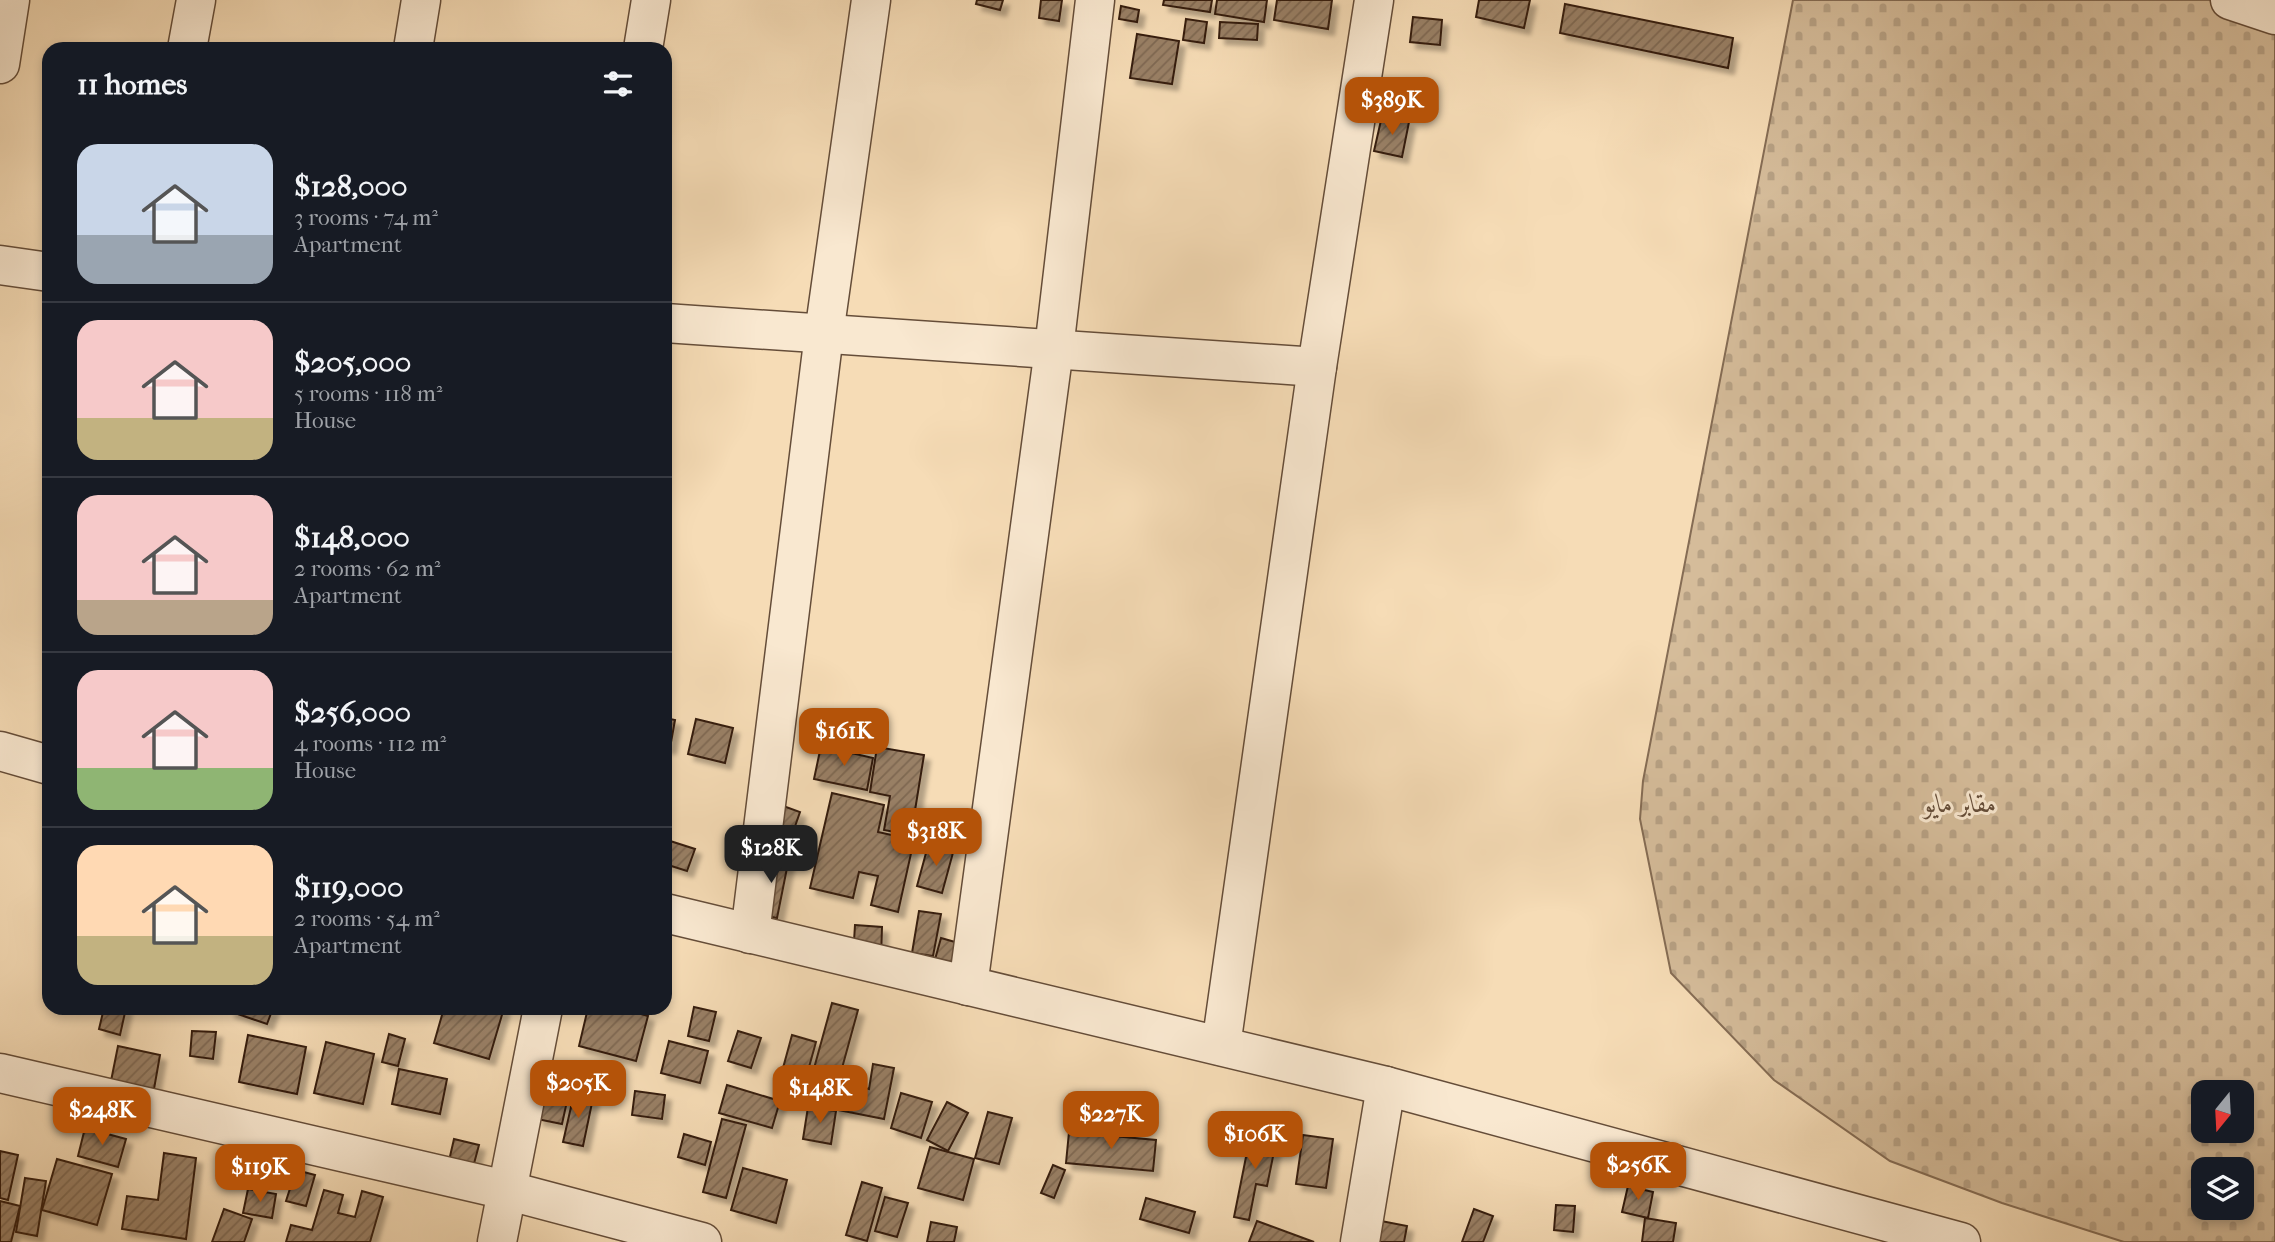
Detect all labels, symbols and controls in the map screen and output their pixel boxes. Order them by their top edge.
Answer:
icon: filters [599,65,637,103]
text: 11 homes [77,67,187,102]
pin: $389K [1343,78,1441,137]
text: $389K [1361,86,1423,113]
text: $128,000 [294,169,408,204]
icon: home [133,172,217,256]
text: 3 rooms · 74 m² [294,204,438,231]
text: Apartment [294,231,402,258]
text: $205,000 [294,345,411,380]
icon: home [133,348,217,432]
text: 5 rooms · 118 m² [294,380,442,407]
text: House [294,407,356,434]
text: $148,000 [294,520,410,555]
icon: home [133,523,217,607]
text: 2 rooms · 62 m² [294,555,441,582]
text: Apartment [294,582,402,609]
text: $256,000 [294,695,411,730]
icon: home [133,698,217,782]
pin: $161K [795,708,893,768]
text: $161K [815,717,873,744]
text: 4 rooms · 112 m² [294,730,446,757]
text: House [294,757,356,784]
park label: مقابر مايو [1921,788,1997,820]
pin: $318K [887,808,985,868]
text: $318K [907,817,965,844]
pin: $128K [722,826,820,885]
text: $128K [741,834,801,861]
text: $119,000 [294,870,404,905]
icon: home [133,873,217,957]
text: 2 rooms · 54 m² [294,905,440,932]
text: Apartment [294,932,402,959]
pin: $205K [529,1060,627,1120]
pin: $148K [771,1066,869,1125]
text: $205K [546,1069,610,1096]
text: $148K [789,1074,851,1101]
north arrow [2191,1080,2254,1143]
map controls [2191,1080,2254,1220]
pin: $248K [53,1088,151,1147]
pin: $227K [1062,1092,1160,1151]
text: $248K [69,1096,135,1123]
text: $227K [1079,1100,1143,1127]
pin: $106K [1206,1112,1304,1171]
text: $106K [1224,1120,1286,1147]
pin: $256K [1589,1142,1687,1202]
pin: $119K [211,1144,309,1204]
text: $256K [1606,1151,1670,1178]
text: $119K [231,1153,289,1180]
button: layers [2191,1157,2254,1220]

